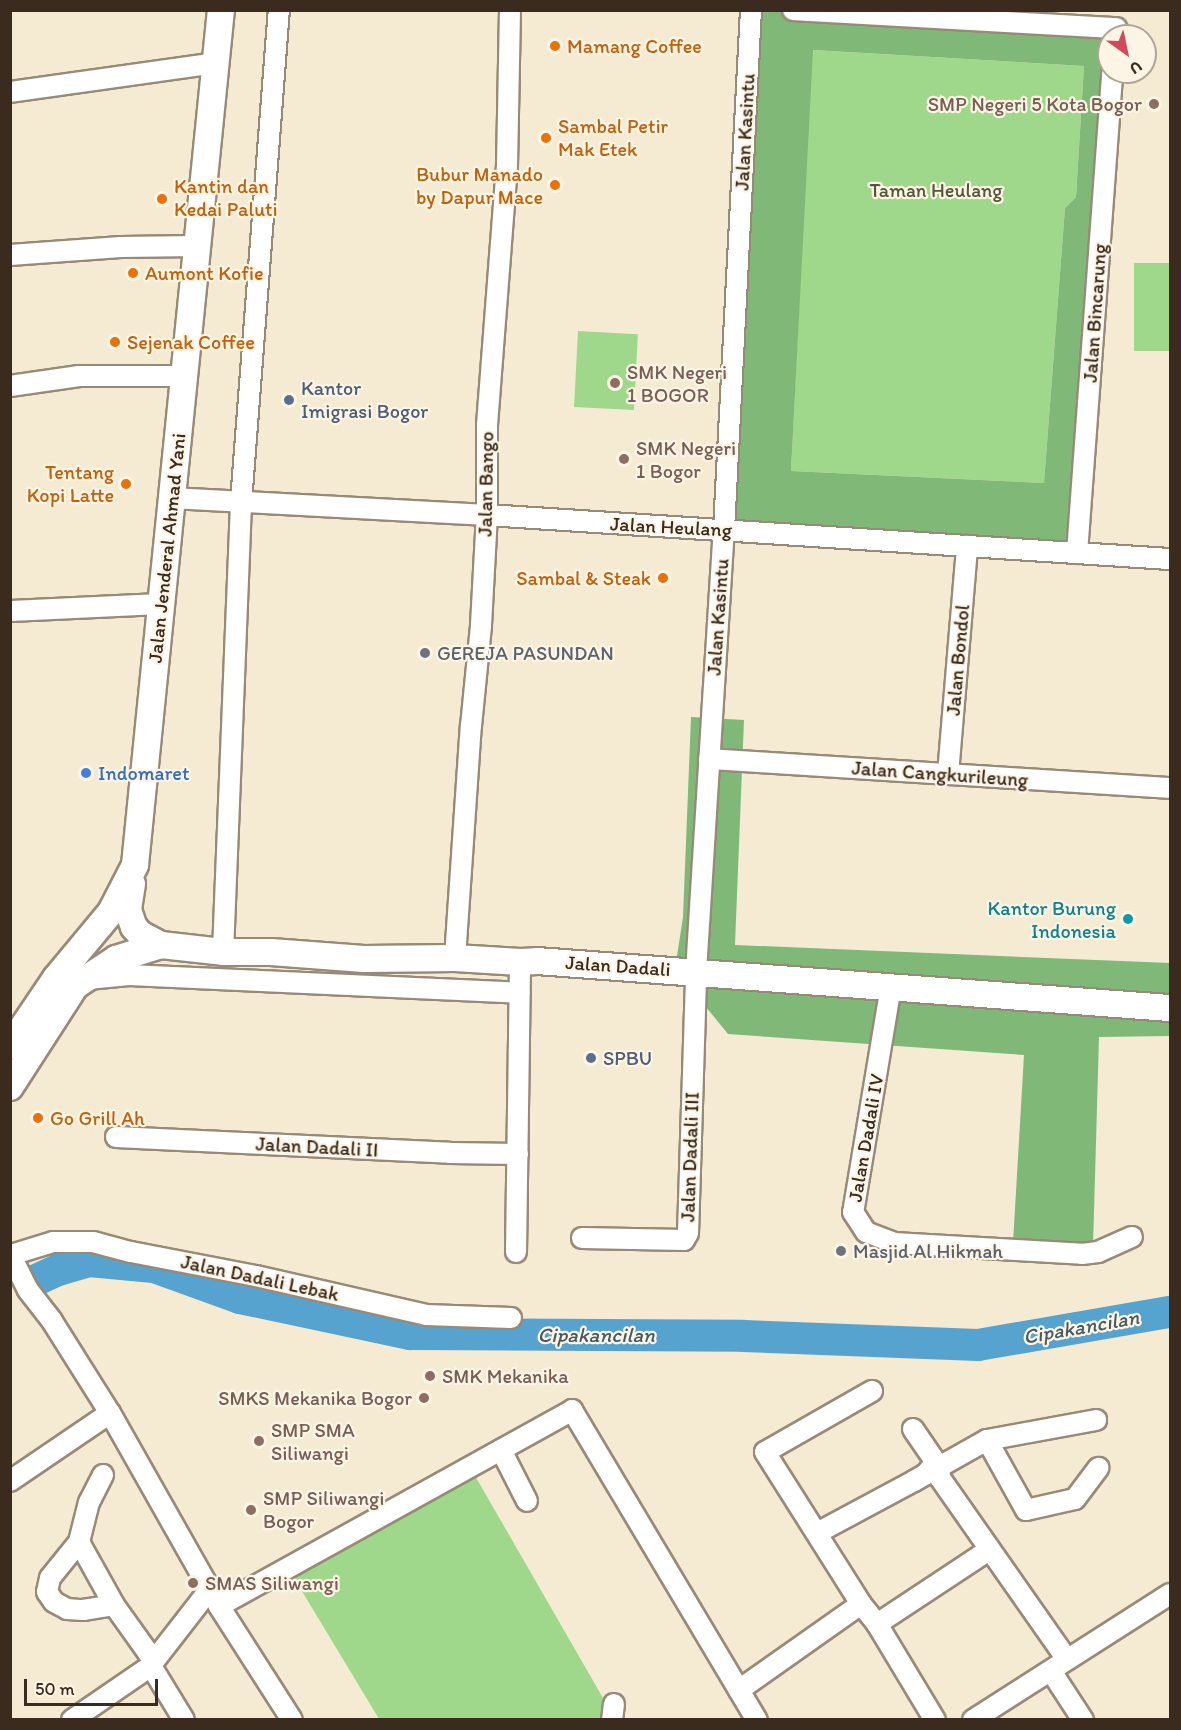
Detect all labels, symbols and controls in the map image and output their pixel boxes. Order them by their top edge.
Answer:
north arrow [1097,24,1157,84]
place label: Mamang Coffee [567,34,702,58]
marker: Mamang Coffee [548,39,562,53]
text: U [1126,57,1146,79]
street label: Jalan Kasintu [730,73,760,191]
place label: SMP Negeri 5 Kota Bogor [928,92,1142,116]
marker: SMP Negeri 5 Kota Bogor [1147,97,1161,111]
place label: Sambal Petir Mak Etek [558,114,667,161]
marker: Sambal Petir Mak Etek [539,131,553,145]
place label: Bubur Manado by Dapur Mace [417,162,543,209]
place label: Kantin dan Kedai Paluti [174,175,277,222]
marker: Bubur Manado by Dapur Mace [548,178,562,192]
park label: Taman Heulang [870,178,1002,202]
marker: Kantin dan Kedai Paluti [155,192,169,206]
street label: Jalan Bincarung [1078,243,1112,383]
place label: Aumont Kofie [145,261,263,285]
marker: Aumont Kofie [126,266,140,280]
place label: Sejenak Coffee [127,330,255,354]
marker: Sejenak Coffee [108,335,122,349]
place label: SMK Negeri 1 BOGOR [627,360,727,407]
place label: Kantor Imigrasi Bogor [301,376,428,423]
marker: SMK Negeri 1 BOGOR [608,376,622,390]
marker: Kantor Imigrasi Bogor [282,393,296,407]
street label: Jalan Jenderal Ahmad Yani [143,431,191,665]
street label: Jalan Bango [473,431,499,537]
place label: SMK Negeri 1 Bogor [636,436,736,483]
marker: SMK Negeri 1 Bogor [617,452,631,466]
place label: Tentang Kopi Latte [27,460,114,507]
marker: Tentang Kopi Latte [119,477,133,491]
street label: Jalan Heulang [610,512,732,542]
street label: Jalan Kasintu [702,558,734,676]
place label: Sambal & Steak [516,566,651,590]
marker: Sambal & Steak [656,571,670,585]
street label: Jalan Bondol [941,603,975,717]
place label: GEREJA PASUNDAN [437,641,614,665]
marker: GEREJA PASUNDAN [418,646,432,660]
street label: Jalan Cangkurileung [851,756,1029,792]
place label: Indomaret [98,761,189,785]
marker: Indomaret [79,766,93,780]
place label: Kantor Burung Indonesia [988,896,1116,943]
marker: Kantor Burung Indonesia [1121,912,1135,926]
street label: Jalan Dadali [564,950,672,982]
place label: SPBU [603,1046,652,1070]
marker: SPBU [584,1051,598,1065]
street label: Jalan Dadali IV [843,1072,889,1204]
street label: Jalan Dadali III [676,1091,704,1223]
place label: Go Grill Ah [50,1106,145,1130]
marker: Go Grill Ah [31,1111,45,1125]
street label: Jalan Dadali II [255,1132,379,1162]
place label: Masjid Al Hikmah [853,1239,1002,1263]
marker: Masjid Al Hikmah [834,1244,848,1258]
street label: Jalan Dadali Lebak [179,1250,341,1306]
water label: Cipakancilan [1021,1304,1141,1350]
water label: Cipakancilan [537,1322,655,1348]
place label: SMK Mekanika [442,1364,569,1388]
marker: SMK Mekanika [423,1369,437,1383]
place label: SMKS Mekanika Bogor [219,1386,412,1410]
marker: SMKS Mekanika Bogor [417,1391,431,1405]
place label: SMP SMA Siliwangi [271,1418,355,1465]
marker: SMP SMA Siliwangi [252,1434,266,1448]
place label: SMP Siliwangi Bogor [263,1486,384,1533]
marker: SMP Siliwangi Bogor [244,1503,258,1517]
place label: SMAS Siliwangi [205,1571,339,1595]
marker: SMAS Siliwangi [186,1576,200,1590]
scale bar [27,1667,160,1705]
text: 50 m [35,1678,75,1700]

